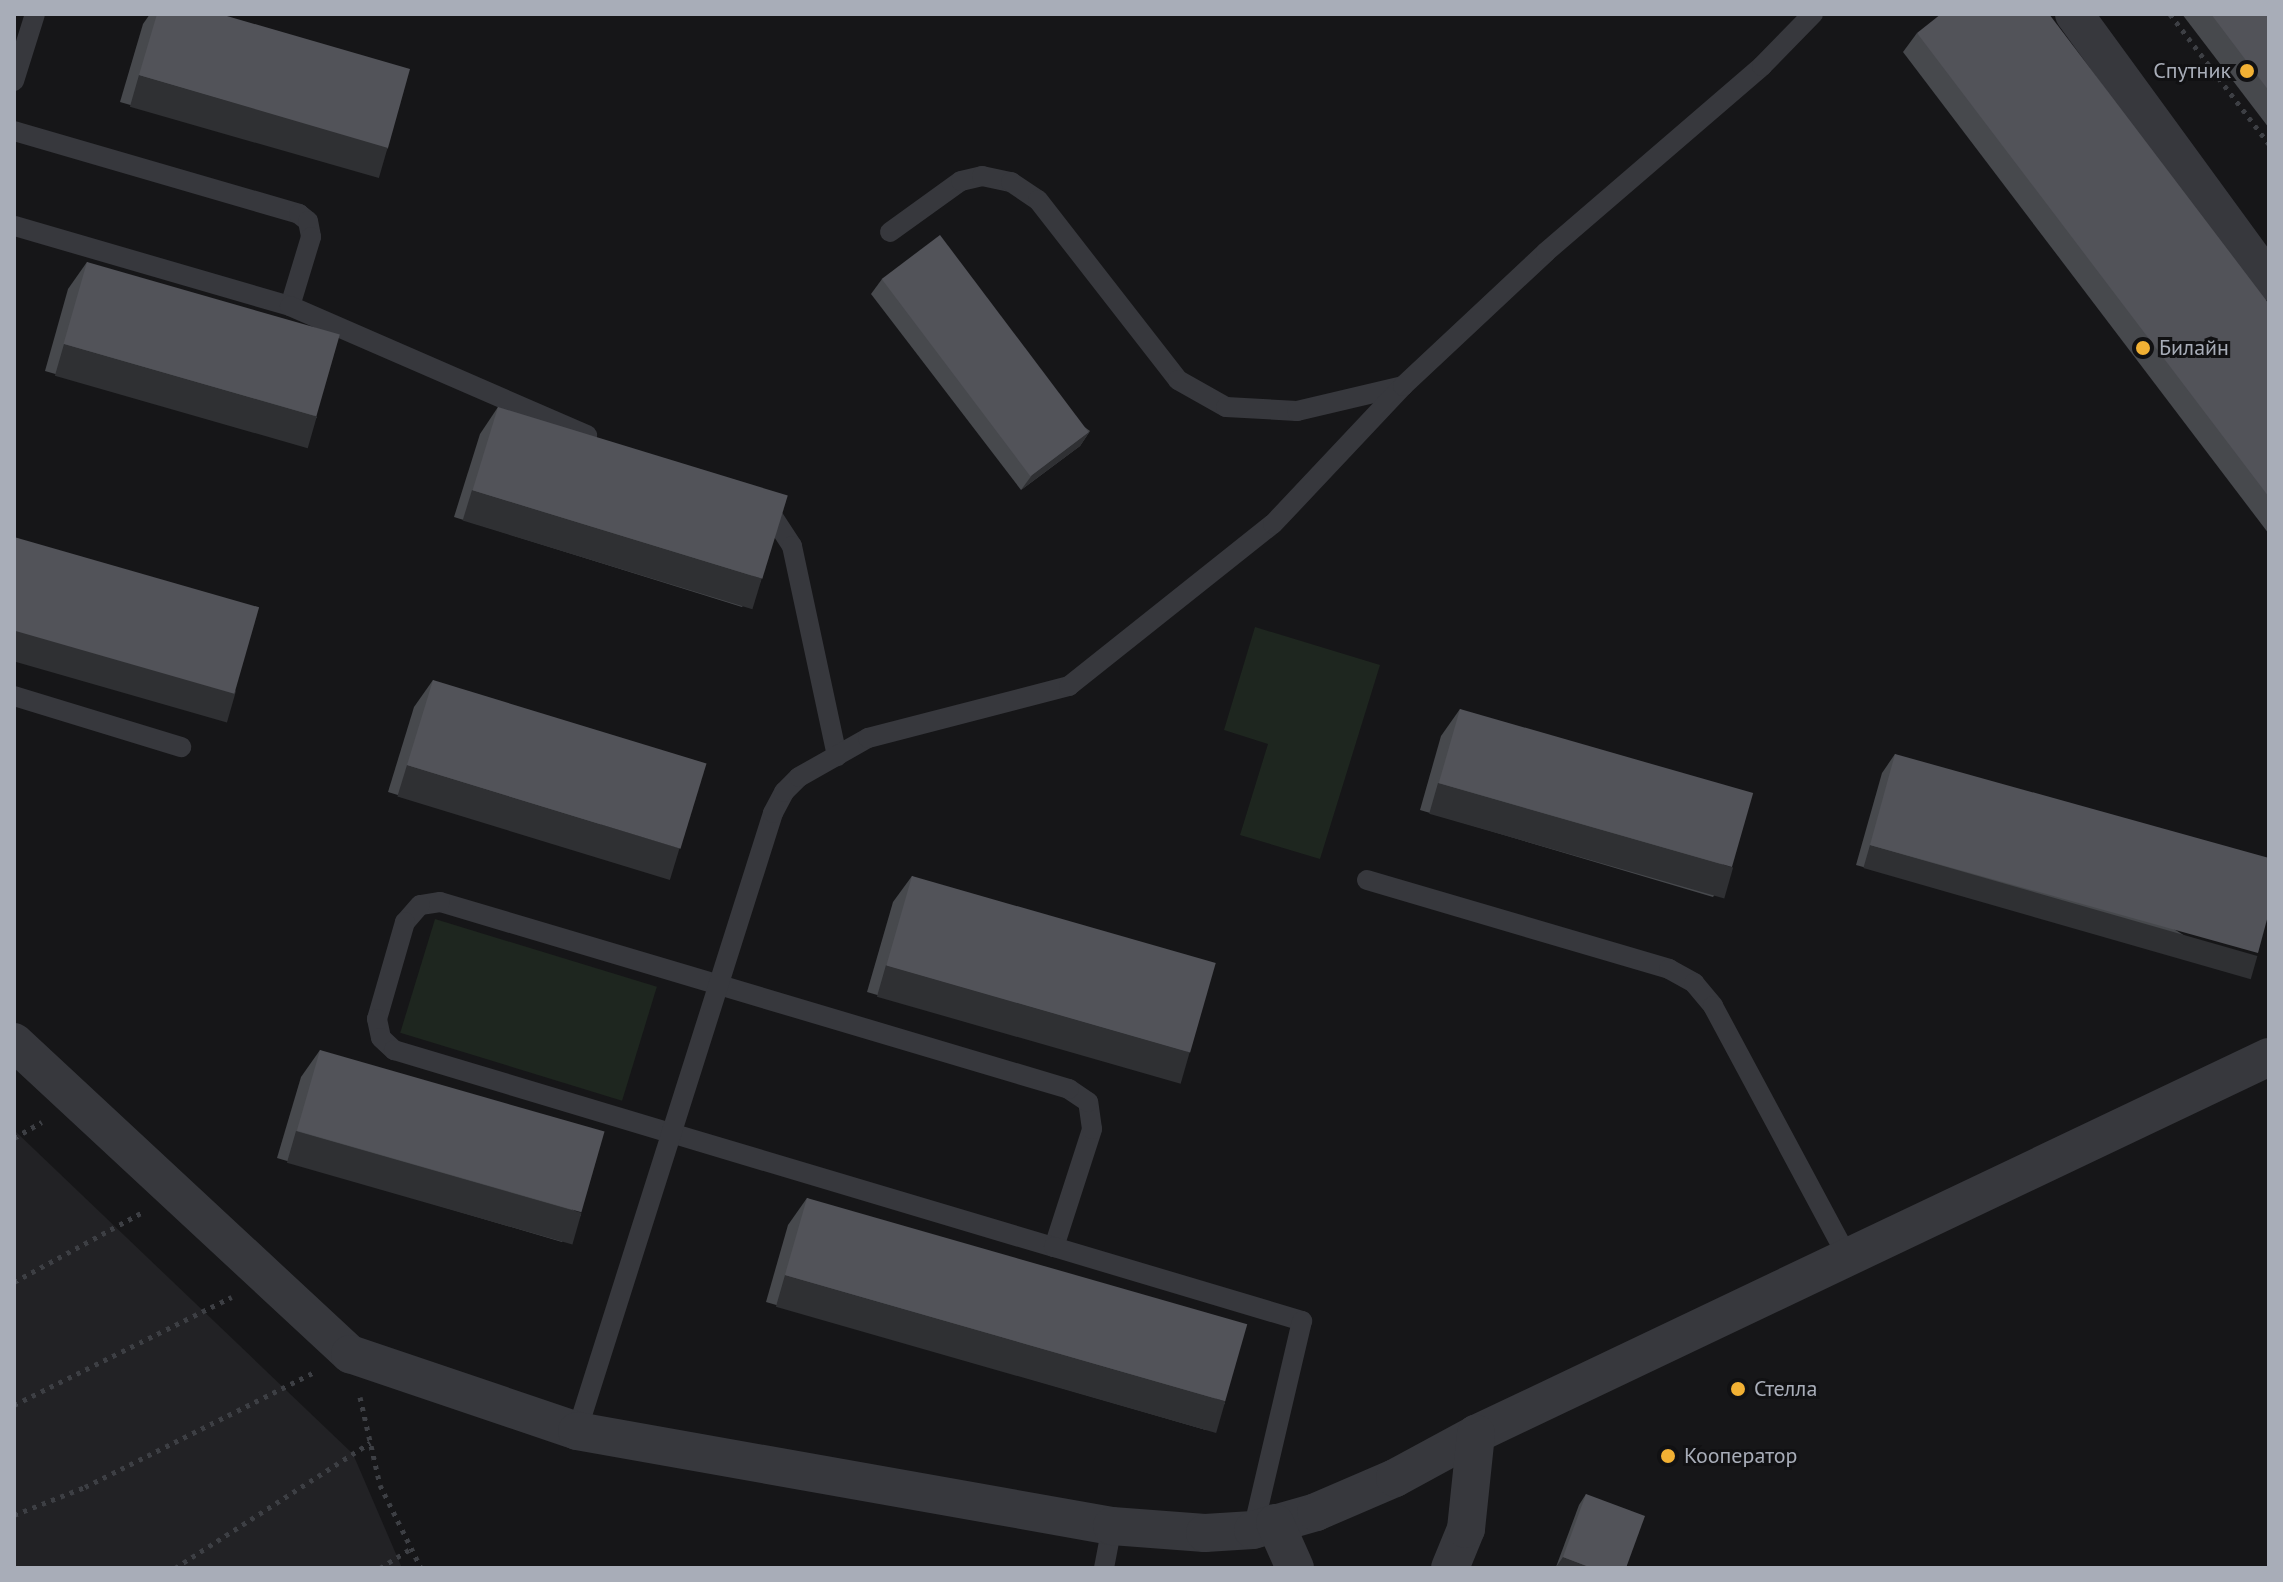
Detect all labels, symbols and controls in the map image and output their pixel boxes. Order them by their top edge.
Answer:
place label: Спутник [2153,58,2231,84]
marker: Спутник [2238,62,2256,80]
place label: Билайн [2159,335,2229,361]
marker: Билайн [2134,339,2152,357]
place label: Стелла [1754,1376,1817,1402]
marker: Стелла [1729,1380,1747,1398]
place label: Кооператор [1684,1443,1797,1469]
marker: Кооператор [1659,1447,1677,1465]

